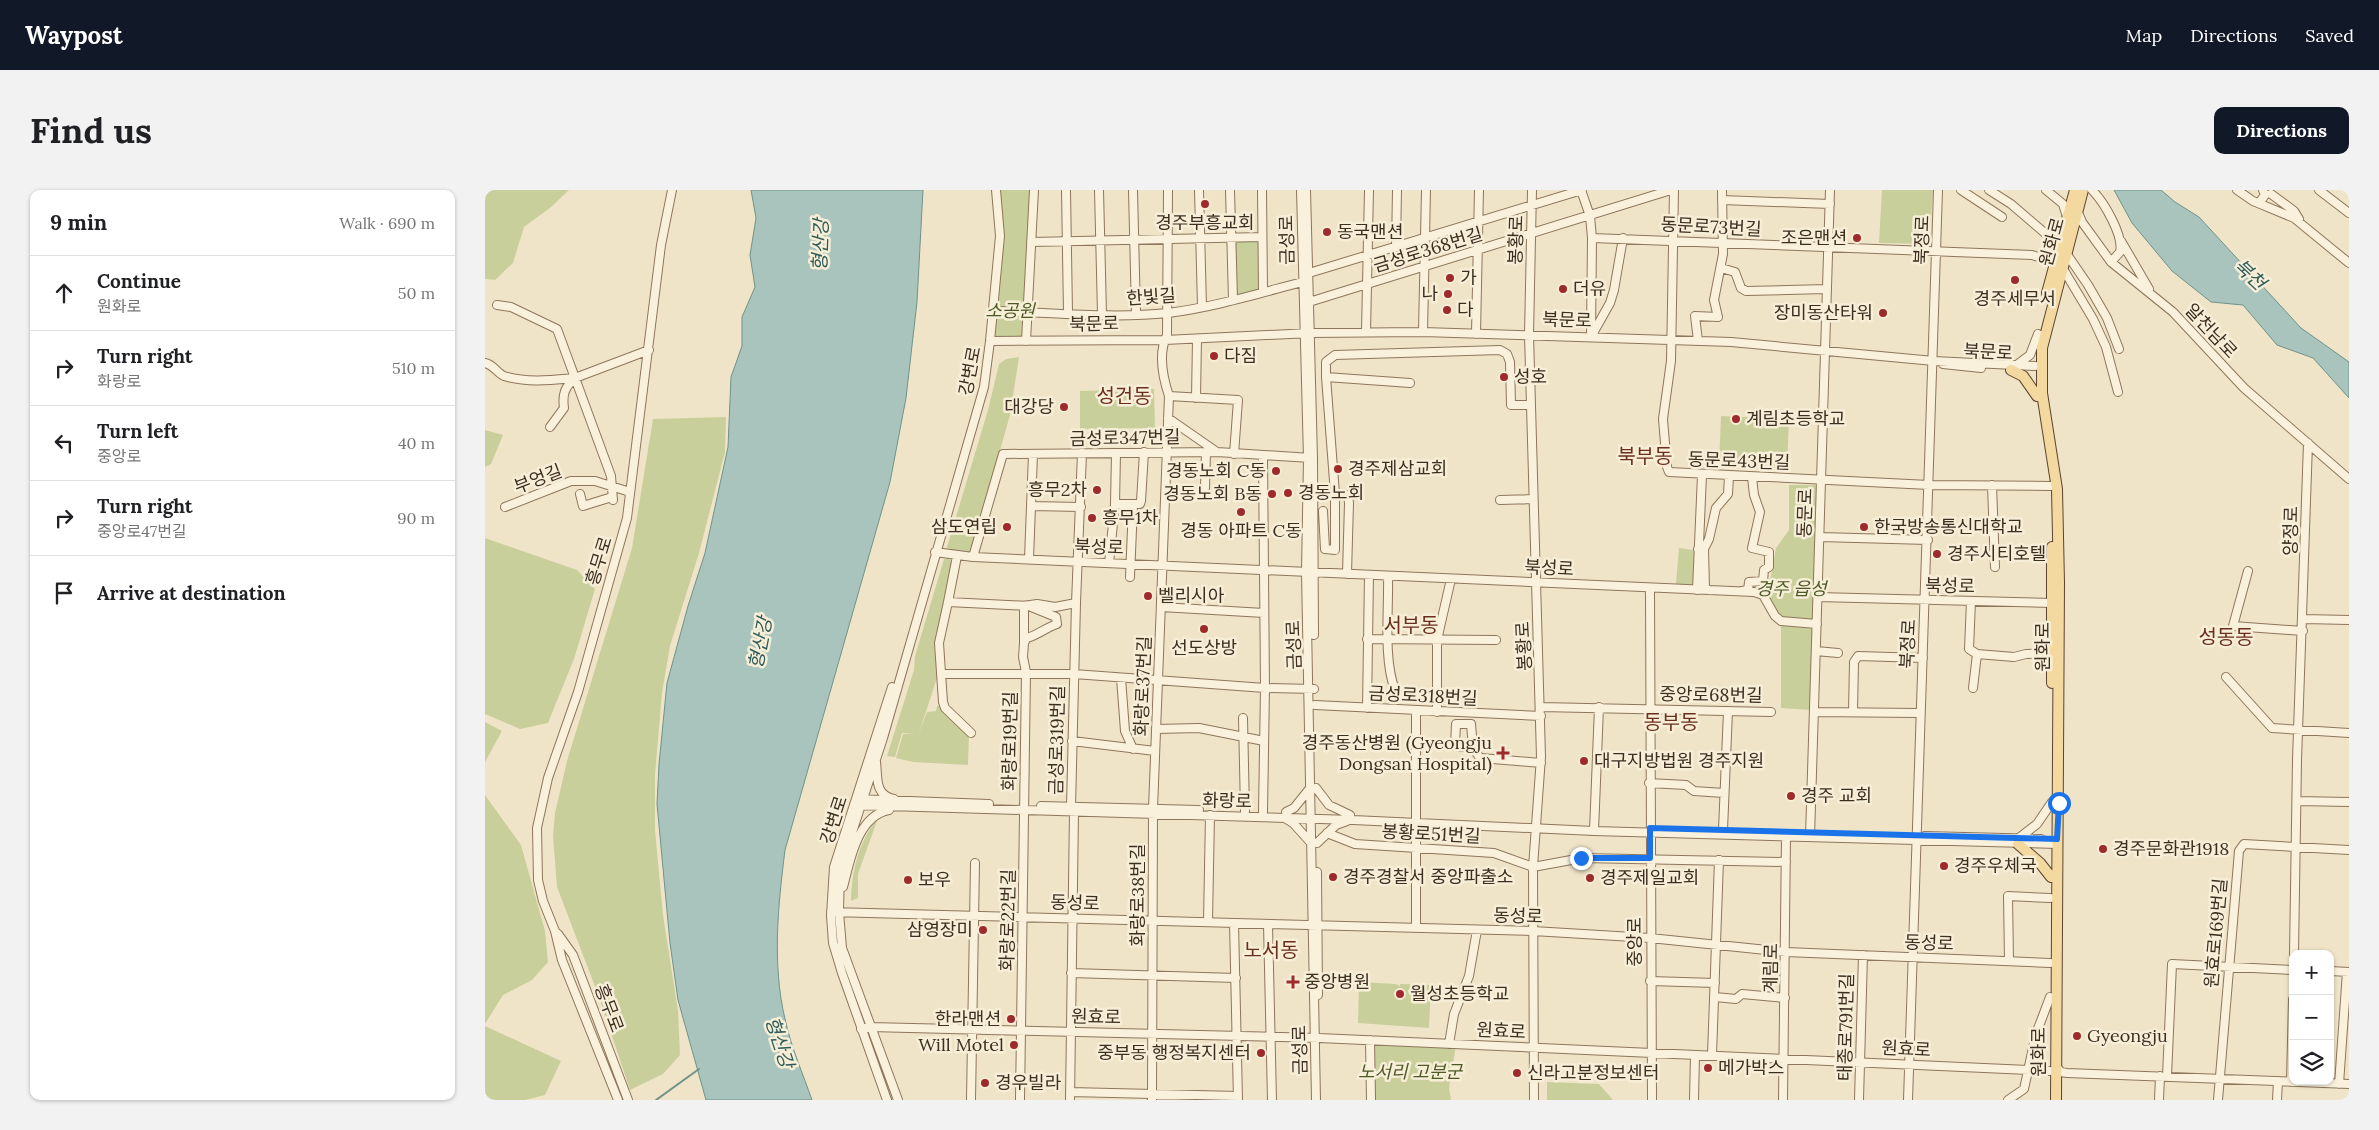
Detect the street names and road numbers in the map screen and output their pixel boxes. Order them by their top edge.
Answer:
street label: 동문로73번길 [1660,212,1762,241]
street label: 금성로 [1275,215,1298,265]
street label: 봉황로 [1503,215,1528,265]
street label: 북정로 [1909,215,1934,265]
street label: 원화로 [2034,215,2069,269]
street label: 금성로368번길 [1370,222,1485,277]
street label: 한빛길 [1125,283,1177,310]
street label: 알천남로 [2180,299,2242,363]
street label: 북문로 [1542,307,1592,332]
street label: 북문로 [1069,312,1119,335]
street label: 북문로 [1963,339,2013,364]
street label: 강변로 [953,344,986,397]
street label: 금성로347번길 [1069,425,1181,450]
street label: 동문로43번길 [1687,447,1791,474]
street label: 부엉길 [511,459,565,498]
street label: 동문로 [1792,488,1817,538]
street label: 양정로 [2279,506,2302,556]
street label: 흥무로 [580,534,617,588]
street label: 북성로 [1074,534,1124,559]
street label: 북성로 [1524,555,1574,580]
street label: 북성로 [1925,574,1975,597]
street label: 북정로 [1895,619,1920,669]
street label: 금성로 [1281,620,1306,670]
street label: 봉황로 [1511,621,1536,671]
street label: 원화로 [2031,622,2054,672]
street label: 화랑로37번길 [1129,635,1156,737]
street label: 금성로318번길 [1368,681,1478,710]
street label: 중앙로68번길 [1659,682,1763,707]
street label: 금성로319번길 [1044,685,1069,795]
street label: 화랑로19번길 [997,691,1022,791]
street label: 화랑로 [1202,789,1252,812]
street label: 강변로 [815,793,852,847]
street label: 봉황로51번길 [1381,819,1481,848]
street label: 화랑로38번길 [1126,844,1149,946]
street label: 화랑로22번길 [995,869,1020,971]
street label: 원효로169번길 [2199,877,2232,989]
street label: 동성로 [1050,890,1100,915]
street label: 동성로 [1493,903,1543,928]
street label: 중앙로 [1623,917,1646,967]
street label: 동성로 [1904,930,1954,955]
street label: 계림로 [1759,943,1782,993]
street label: 태종로791번길 [1833,973,1858,1081]
street label: 흥무로 [590,981,629,1035]
street label: 원효로 [1071,1005,1121,1028]
street label: 원효로 [1476,1018,1526,1043]
street label: 금성로 [1288,1025,1311,1075]
street label: 원화로 [2027,1027,2050,1077]
street label: 원효로 [1881,1036,1931,1061]

